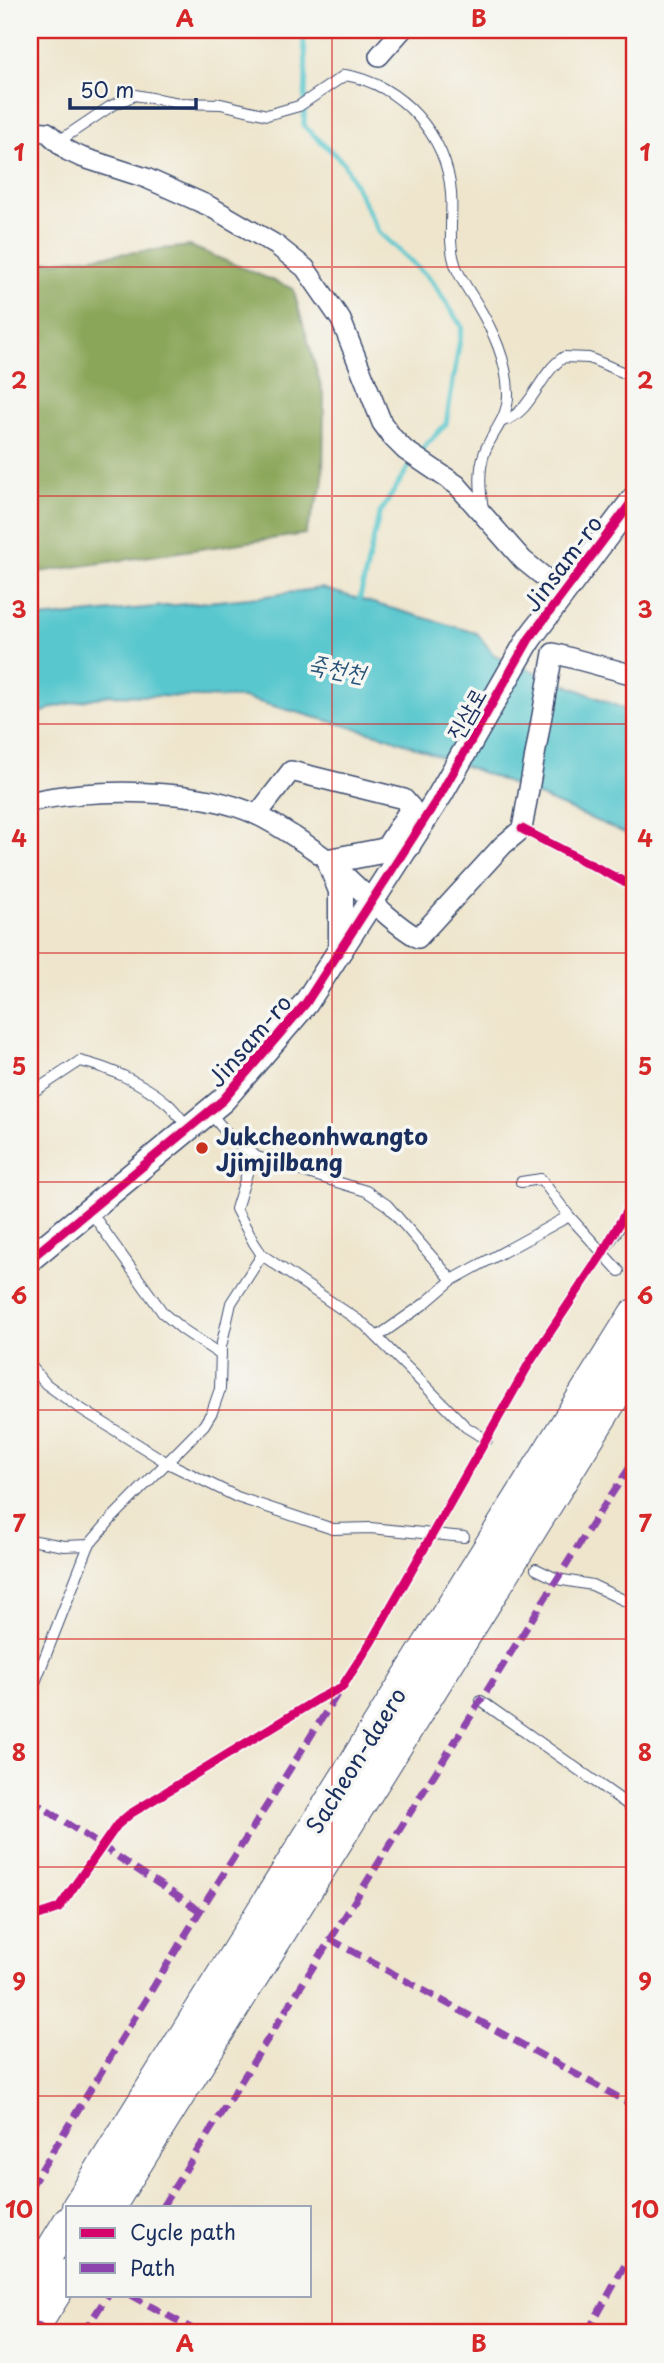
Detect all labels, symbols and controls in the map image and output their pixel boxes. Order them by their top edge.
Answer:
text: A [176,0,194,35]
text: B [471,0,487,35]
scale bar [70,66,196,110]
text: 50 m [80,73,134,105]
text: 1 [14,134,25,169]
text: 1 [640,134,651,169]
text: 2 [11,362,27,397]
text: 2 [637,362,653,397]
street label: Jinsam-ro [514,507,610,619]
text: 3 [11,591,27,626]
text: 3 [637,591,653,626]
water label: 죽천천 [305,644,372,691]
street label: 진삼로 [436,680,494,746]
text: 4 [11,820,27,855]
text: 4 [637,820,653,855]
street label: Jinsam-ro [199,986,299,1094]
text: 5 [12,1048,26,1083]
text: 5 [638,1048,652,1083]
place label: Jukcheonhwangto Jjimjilbang [216,1118,428,1179]
marker: Jukcheonhwangto Jjimjilbang [194,1140,210,1156]
text: 6 [11,1277,27,1312]
text: 6 [637,1277,653,1312]
text: 7 [12,1505,26,1540]
text: 7 [638,1505,652,1540]
street label: Sacheon-daero [296,1680,414,1840]
text: 8 [12,1734,26,1769]
text: 8 [638,1734,652,1769]
text: 9 [12,1963,26,1998]
text: 9 [638,1963,652,1998]
text: 10 [5,2191,33,2226]
text: 10 [631,2191,659,2226]
legend [66,2206,312,2296]
text: Cycle path [130,2215,236,2247]
text: Path [130,2251,175,2283]
text: A [176,2325,194,2360]
text: B [471,2325,487,2360]

